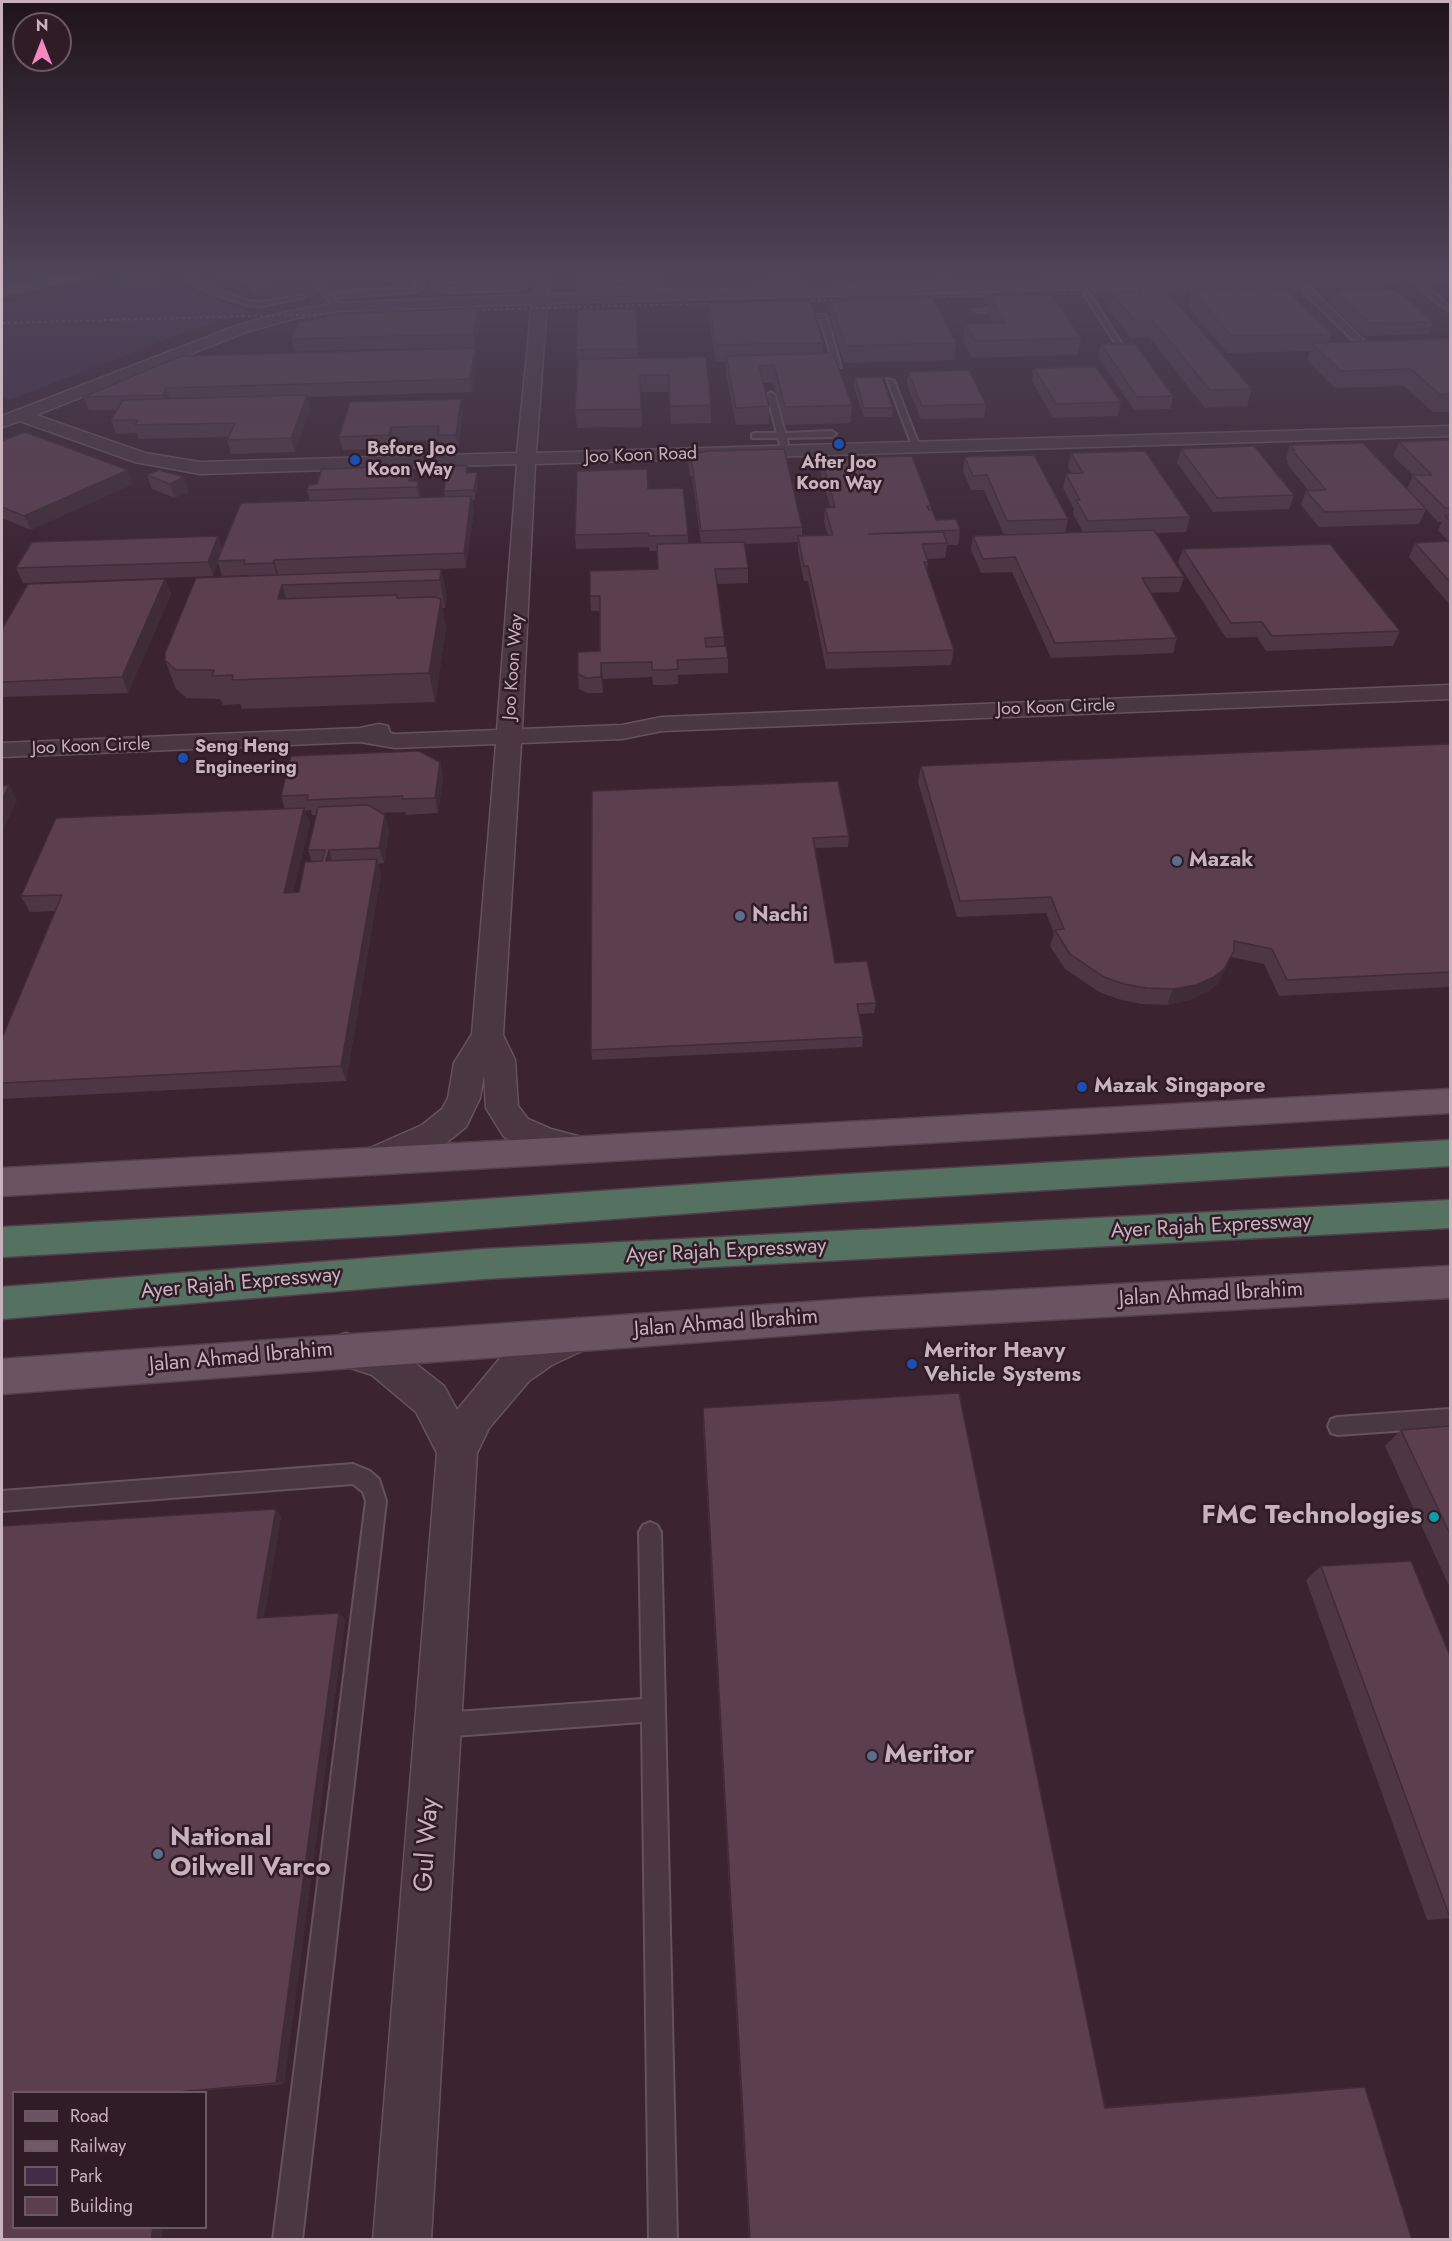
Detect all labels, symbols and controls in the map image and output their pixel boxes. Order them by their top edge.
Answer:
north arrow [12,12,72,72]
text: N [36,14,48,37]
marker: After Joo Koon Way [832,437,846,451]
place label: Before Joo Koon Way [367,439,456,482]
street label: Joo Koon Road [584,443,698,469]
marker: Before Joo Koon Way [348,453,362,467]
place label: After Joo Koon Way [796,453,882,496]
street label: Joo Koon Way [500,613,528,721]
street label: Joo Koon Circle [996,695,1116,721]
street label: Joo Koon Circle [31,734,151,760]
place label: Seng Heng Engineering [195,737,297,780]
marker: Seng Heng Engineering [176,751,190,765]
place label: Mazak [1189,848,1253,874]
marker: Mazak [1170,854,1184,868]
place label: Nachi [752,903,808,929]
marker: Nachi [733,909,747,923]
place label: Mazak Singapore [1094,1074,1266,1100]
marker: Mazak Singapore [1075,1080,1089,1094]
street label: Ayer Rajah Expressway [1110,1209,1312,1245]
street label: Ayer Rajah Expressway [625,1234,827,1270]
street label: Ayer Rajah Expressway [140,1263,342,1305]
street label: Jalan Ahmad Ibrahim [1118,1278,1304,1312]
street label: Jalan Ahmad Ibrahim [633,1305,819,1343]
street label: Jalan Ahmad Ibrahim [148,1337,334,1379]
place label: Meritor Heavy Vehicle Systems [924,1339,1081,1389]
marker: Meritor Heavy Vehicle Systems [905,1357,919,1371]
place label: FMC Technologies [1201,1501,1422,1533]
marker: FMC Technologies [1427,1510,1441,1524]
place label: Meritor [884,1740,974,1772]
marker: Meritor [865,1749,879,1763]
street label: Gul Way [409,1797,447,1893]
place label: National Oilwell Varco [170,1823,331,1884]
marker: National Oilwell Varco [151,1847,165,1861]
legend [12,2091,207,2229]
text: Road [70,2103,109,2129]
text: Railway [70,2133,126,2159]
text: Park [70,2163,102,2189]
text: Building [70,2193,133,2219]

